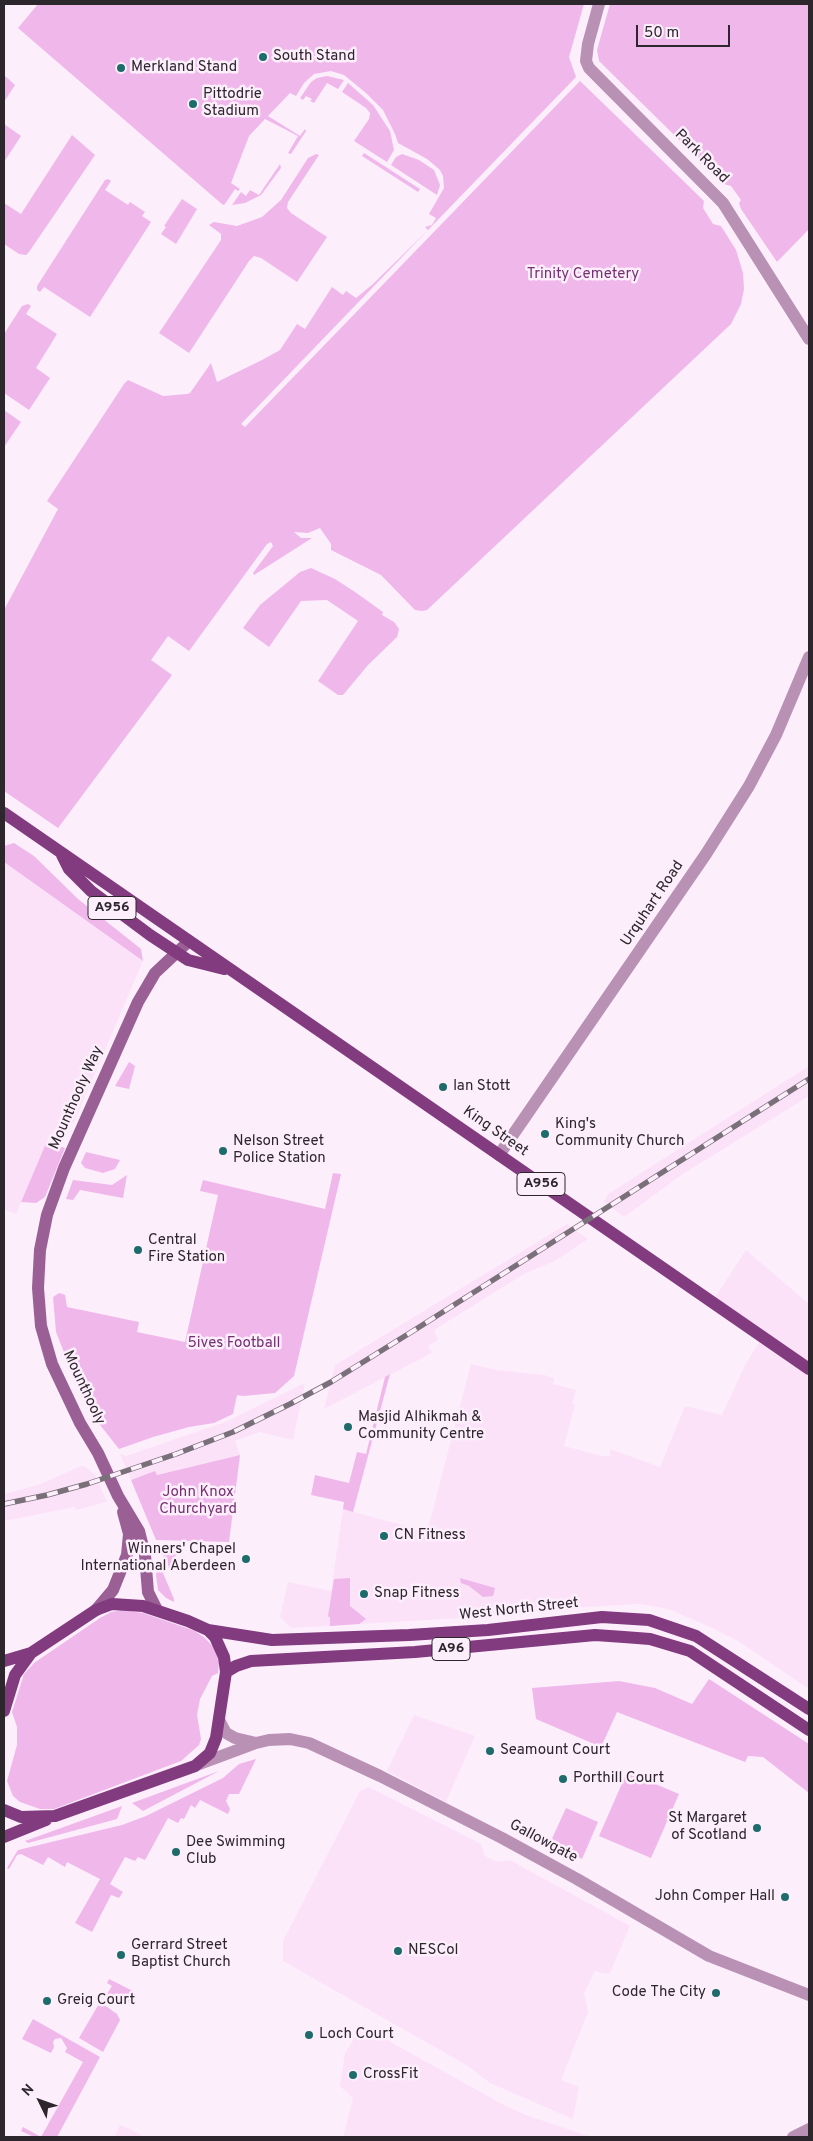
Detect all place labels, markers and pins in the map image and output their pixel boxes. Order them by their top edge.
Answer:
place label: South Stand [273,48,355,66]
marker: South Stand [257,51,269,63]
place label: Merkland Stand [131,59,237,77]
marker: Merkland Stand [115,62,127,74]
place label: Pittodrie Stadium [203,86,262,121]
marker: Pittodrie Stadium [187,98,199,110]
place label: Ian Stott [453,1078,511,1096]
marker: Ian Stott [437,1081,449,1093]
place label: King's Community Church [555,1116,684,1151]
marker: King's Community Church [539,1128,551,1140]
place label: Nelson Street Police Station [233,1133,326,1168]
marker: Nelson Street Police Station [217,1145,229,1157]
place label: Central Fire Station [148,1232,225,1267]
marker: Central Fire Station [132,1244,144,1256]
place label: Masjid Alhikmah & Community Centre [358,1409,484,1444]
marker: Masjid Alhikmah & Community Centre [342,1421,354,1433]
place label: CN Fitness [394,1527,466,1545]
marker: CN Fitness [378,1530,390,1542]
place label: Winners' Chapel International Aberdeen [81,1541,236,1576]
marker: Winners' Chapel International Aberdeen [240,1553,252,1565]
place label: Snap Fitness [374,1585,460,1603]
marker: Snap Fitness [358,1588,370,1600]
place label: Seamount Court [500,1742,610,1760]
marker: Seamount Court [484,1745,496,1757]
place label: Porthill Court [573,1770,664,1788]
marker: Porthill Court [557,1773,569,1785]
place label: St Margaret of Scotland [668,1810,747,1845]
marker: St Margaret of Scotland [751,1822,763,1834]
place label: Dee Swimming Club [186,1834,286,1869]
marker: Dee Swimming Club [170,1846,182,1858]
place label: John Comper Hall [655,1888,775,1906]
marker: John Comper Hall [779,1891,791,1903]
place label: Gerrard Street Baptist Church [131,1937,231,1972]
place label: NESCol [408,1942,458,1960]
marker: NESCol [392,1945,404,1957]
marker: Gerrard Street Baptist Church [115,1949,127,1961]
place label: Code The City [612,1984,706,2002]
marker: Code The City [710,1987,722,1999]
place label: Greig Court [57,1992,135,2010]
marker: Greig Court [41,1995,53,2007]
place label: Loch Court [319,2026,394,2044]
marker: Loch Court [303,2029,315,2041]
place label: CrossFit [363,2066,418,2084]
marker: CrossFit [347,2069,359,2081]

